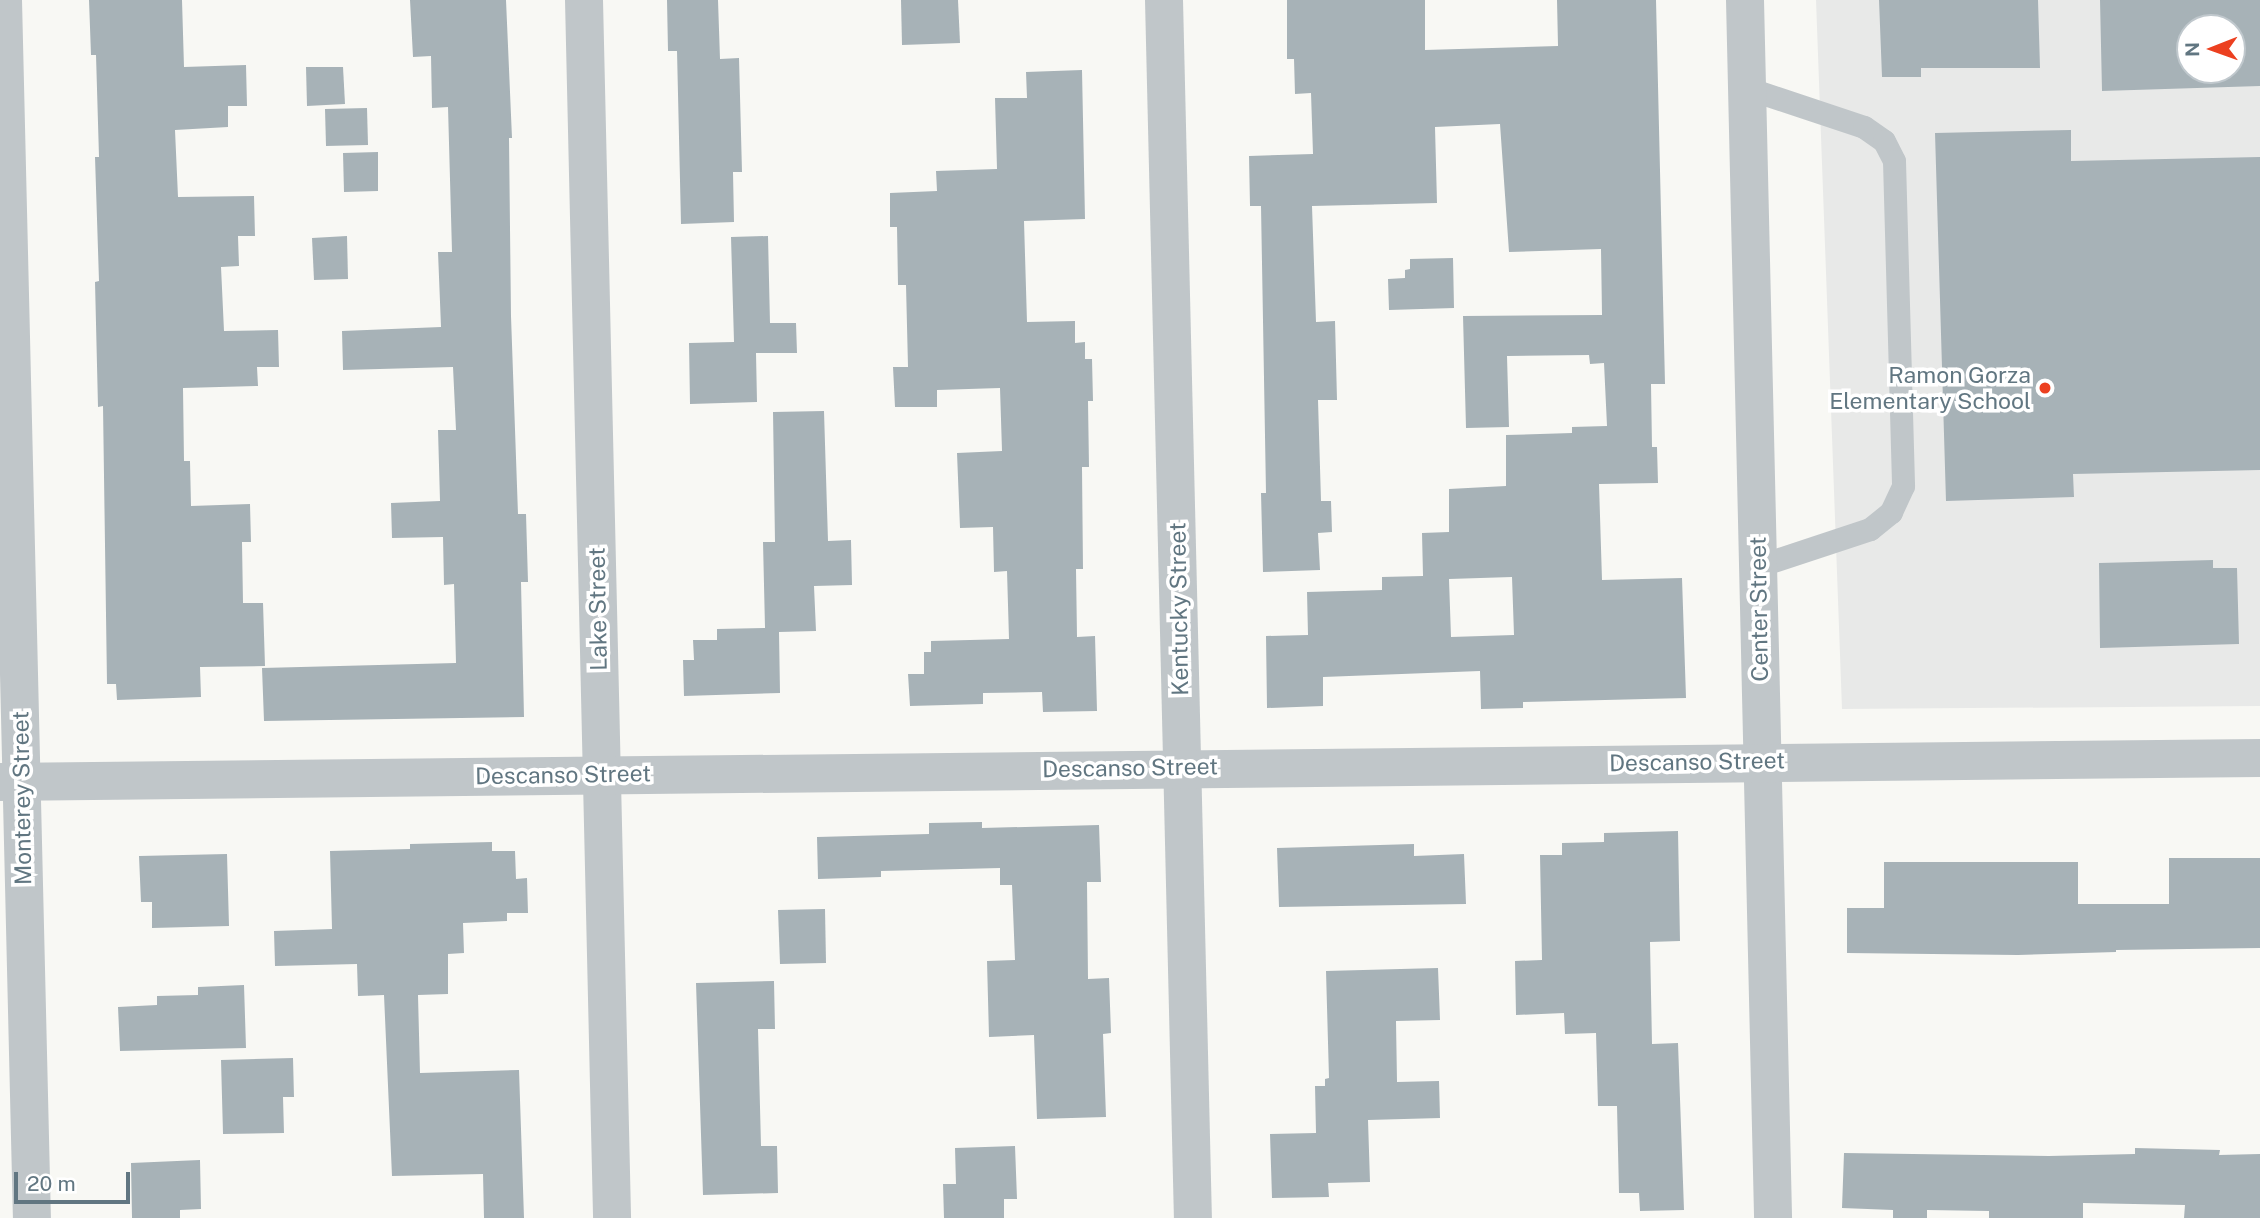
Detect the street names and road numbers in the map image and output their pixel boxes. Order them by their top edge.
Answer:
street label: Kentucky Street [1164,522,1194,696]
street label: Center Street [1744,536,1774,682]
street label: Lake Street [583,547,613,671]
street label: Monterey Street [7,711,37,885]
street label: Descanso Street [1609,747,1785,777]
street label: Descanso Street [1042,753,1218,783]
street label: Descanso Street [475,760,651,790]

